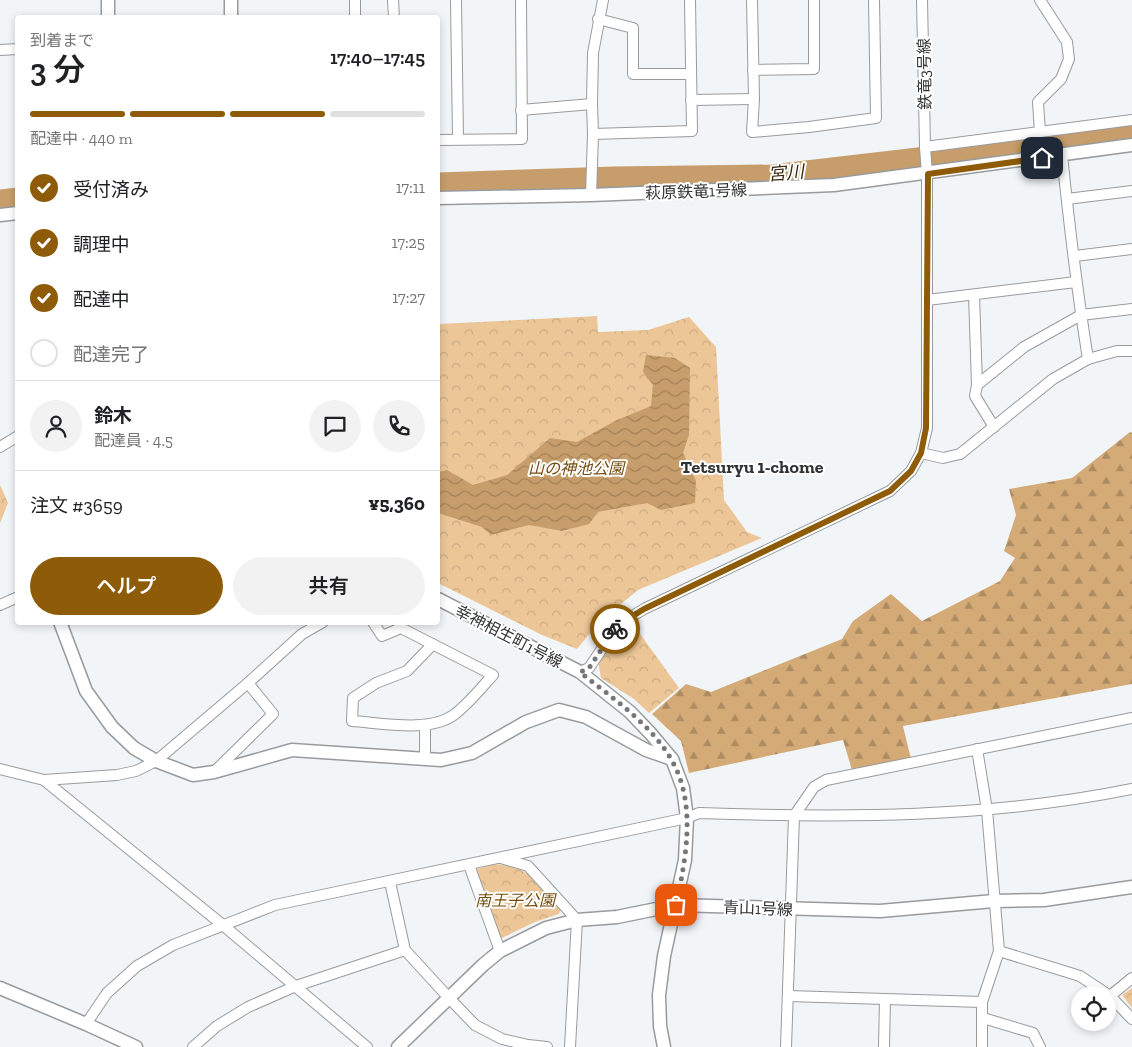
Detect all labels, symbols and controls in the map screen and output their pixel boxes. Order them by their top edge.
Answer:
text: 到着まで [30,31,94,50]
street label: 鉄竜3号線 [914,38,935,110]
text: 17:40–17:45 [330,46,425,69]
text: 3 分 [30,51,85,89]
text: 配達中 · 440 m [30,129,133,148]
pin [1021,137,1063,179]
icon: home [1028,144,1056,172]
water label: 宮川 [767,160,807,186]
icon: check [30,174,58,202]
text: 受付済み [73,178,149,201]
text: 17:11 [396,178,425,197]
street label: 萩原鉄竜1号線 [645,180,747,203]
icon: check [30,229,58,257]
text: 調理中 [73,233,130,256]
text: 17:25 [392,233,425,252]
icon: check [30,284,58,312]
text: 配達中 [73,288,130,311]
text: 17:27 [392,288,425,307]
text: 配達完了 [73,343,149,366]
button: person [30,400,82,452]
button: chat [309,400,361,452]
button: phone [373,400,425,452]
text: 鈴木 [94,404,132,427]
text: 配達員 · 4.5 [94,431,173,450]
district label: Tetsuryu 1-chome [681,456,824,478]
park label: 山の神池公園 [528,459,626,478]
text: ¥5,360 [368,492,425,515]
text: 注文 #3659 [30,494,123,517]
button: ヘルプ [30,557,223,615]
button: 共有 [233,557,425,615]
street label: 幸神相生町1号線 [452,601,566,672]
courier [590,604,640,654]
icon: bike [601,615,629,643]
pin [655,884,697,926]
park label: 南王子公園 [475,891,557,910]
icon: bag [662,891,690,919]
street label: 青山1号線 [723,898,793,919]
map controls [1071,986,1116,1031]
button: locate [1071,986,1116,1031]

